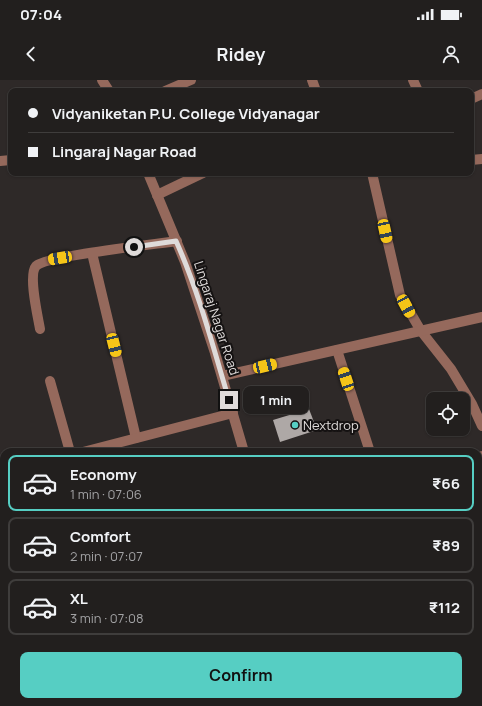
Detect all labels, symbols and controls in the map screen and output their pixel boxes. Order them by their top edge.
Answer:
text: 07:04 [20,4,62,25]
text: Ridey [217,42,265,66]
icon: back [20,43,42,65]
icon: person [440,43,462,65]
text: Vidyaniketan P.U. College Vidyanagar [52,103,320,124]
text: Lingaraj Nagar Road [52,141,197,162]
car [377,218,393,244]
route start [125,238,143,256]
car [47,250,73,266]
street label: Lingaraj Nagar Road [190,259,244,377]
car [395,293,417,319]
car [105,332,123,358]
car [252,357,278,375]
car [337,366,355,392]
callout: 1 min [243,386,309,414]
route end [220,391,238,409]
text: 1 min [260,391,292,409]
map controls [426,392,470,436]
button: locate [426,392,470,436]
place label: Nextdrop [303,416,359,434]
marker: Nextdrop [290,420,300,430]
text: Economy [70,464,137,485]
icon: car [22,465,58,501]
text: ₹66 [432,473,460,494]
text: 1 min · 07:06 [70,485,142,503]
text: Comfort [70,526,131,547]
icon: car [22,527,58,563]
text: ₹89 [432,535,460,556]
text: 2 min · 07:07 [70,547,143,565]
text: XL [70,588,88,609]
icon: car [22,589,58,625]
text: ₹112 [429,597,460,618]
text: 3 min · 07:08 [70,609,144,627]
button: Confirm [20,652,462,698]

